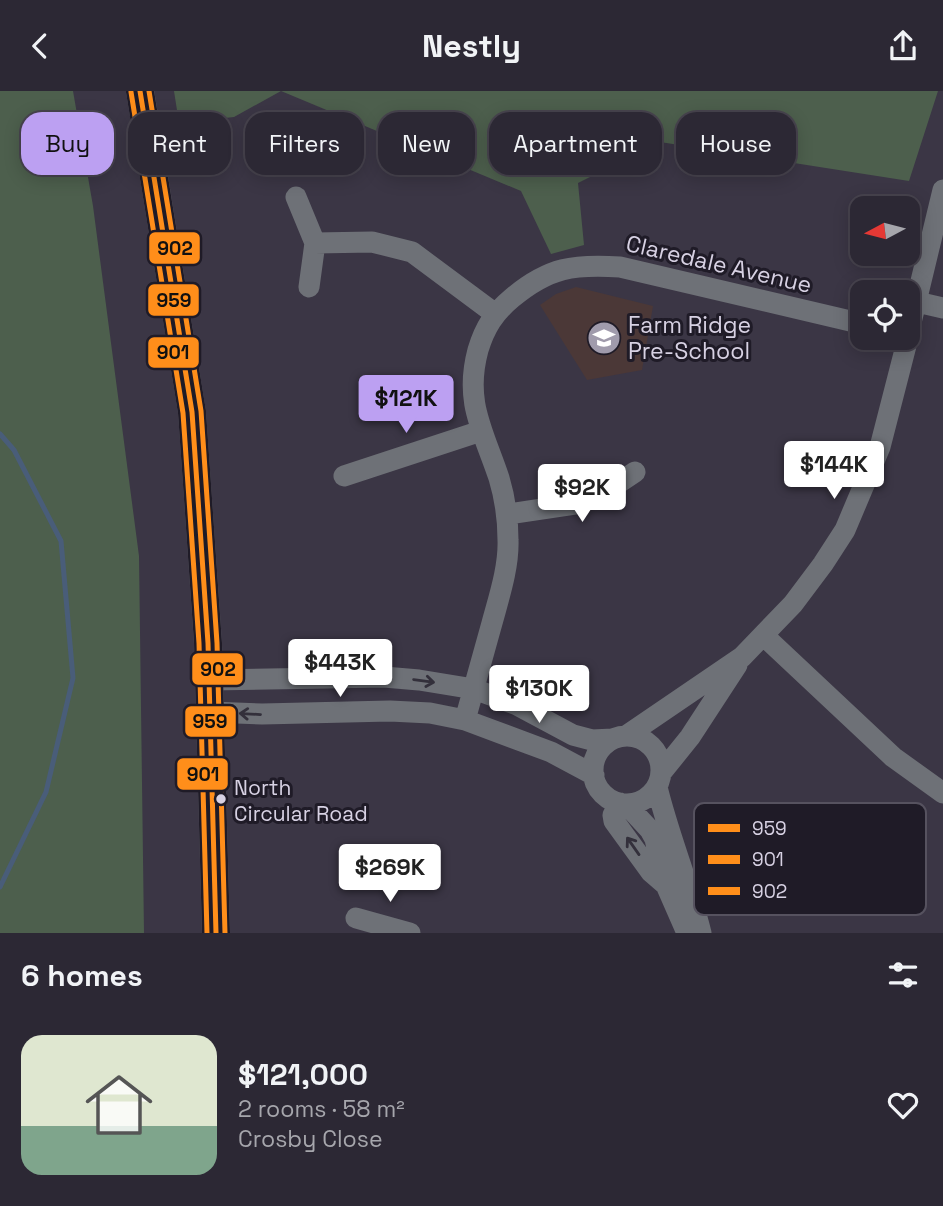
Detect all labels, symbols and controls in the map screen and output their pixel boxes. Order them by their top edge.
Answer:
text: Nestly [422,26,521,66]
icon: back [21,27,59,65]
icon: share [884,27,922,65]
chip: Buy [21,112,114,175]
chip: Rent [128,112,231,175]
chip: Filters [245,112,364,175]
chip: New [378,112,475,175]
chip: Apartment [489,112,662,175]
chip: House [676,112,796,175]
north arrow [850,196,920,266]
map controls [850,196,920,350]
street label: Claredale Avenue [623,228,815,300]
line badge: 902 [148,231,201,265]
text: 902 [157,236,193,261]
button: locate [850,280,920,350]
line badge: 959 [147,283,200,317]
text: 959 [157,288,191,313]
place label: Farm Ridge Pre-School [628,310,751,366]
school or university icon: Farm Ridge Pre-School [585,319,623,357]
line badge: 901 [147,336,200,369]
text: 901 [157,340,189,365]
pin: $121K [357,375,455,435]
text: $121K [375,383,437,413]
pin: $144K [785,441,883,501]
text: $144K [800,449,868,479]
pin: $92K [541,465,623,524]
text: $92K [554,472,610,502]
pin: $443K [291,639,389,699]
text: $443K [304,647,376,677]
line badge: 902 [191,652,244,686]
text: 902 [200,657,236,682]
pin: $130K [490,665,588,725]
text: $130K [505,673,573,703]
one-way arrow [412,675,435,688]
line badge: 959 [184,705,237,738]
one-way arrow [239,707,262,720]
text: 959 [193,709,227,734]
line badge: 901 [176,757,229,791]
text: 901 [187,762,219,787]
place label: North Circular Road [234,774,368,827]
marker: North Circular Road [214,792,228,806]
legend [694,803,926,915]
text: 959 [752,816,787,841]
one-way arrow [626,837,640,856]
pin: $269K [341,845,439,904]
text: 901 [752,847,784,872]
text: $269K [355,852,425,882]
text: 902 [752,879,787,904]
text: 6 homes [21,956,143,995]
icon: filters [884,956,922,994]
text: $121,000 [238,1055,368,1094]
icon: home [77,1063,161,1147]
icon: heart [884,1086,922,1124]
text: 2 rooms · 58 m² [238,1094,405,1124]
text: Crosby Close [238,1124,383,1154]

